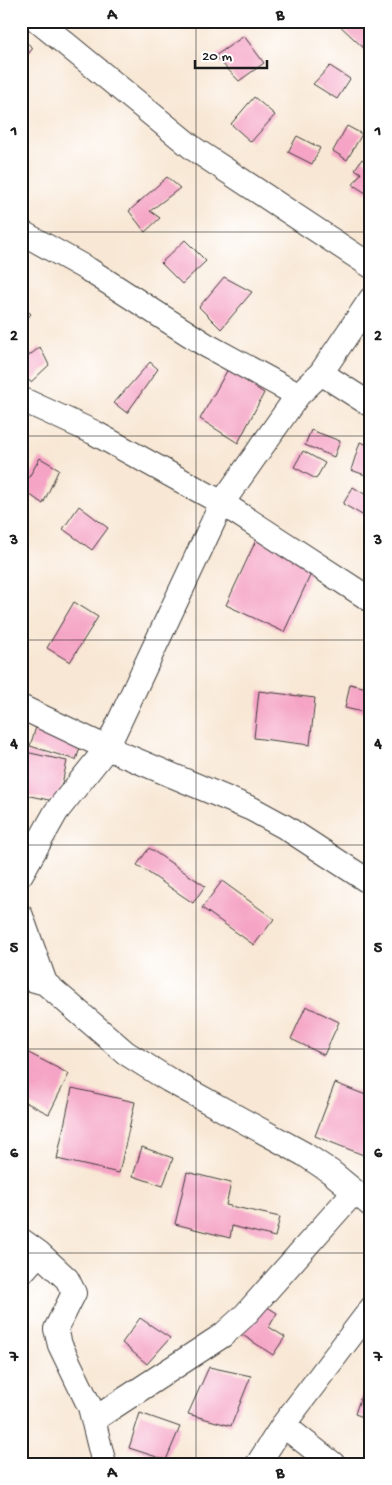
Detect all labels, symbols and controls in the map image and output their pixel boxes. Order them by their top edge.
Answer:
text: A [106,7,118,26]
text: B [275,7,285,26]
scale bar [195,38,267,70]
text: 20 m [202,48,232,66]
text: 1 [10,123,17,142]
text: 1 [374,123,381,142]
text: 2 [10,328,18,347]
text: 2 [374,328,382,347]
text: 3 [9,532,18,551]
text: 3 [373,532,382,551]
text: 4 [9,736,18,755]
text: 4 [373,736,382,755]
text: 5 [10,940,19,959]
text: 5 [374,940,383,959]
text: 6 [10,1145,19,1164]
text: 6 [374,1145,383,1164]
text: 7 [9,1349,19,1368]
text: 7 [373,1349,383,1368]
text: A [106,1465,118,1484]
text: B [275,1465,285,1484]

